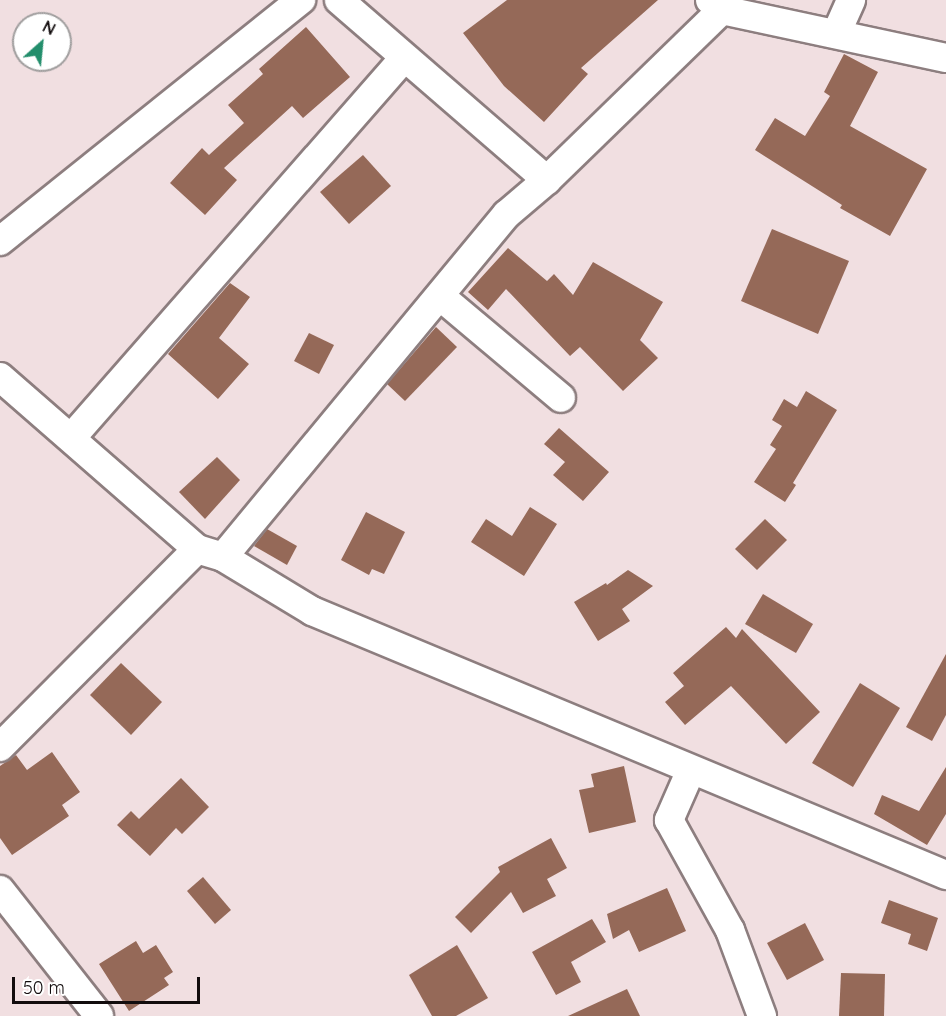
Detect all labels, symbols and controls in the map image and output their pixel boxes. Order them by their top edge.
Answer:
north arrow [12,12,72,72]
text: N [39,16,59,39]
scale bar [15,965,202,1003]
text: 50 m [23,976,65,999]

